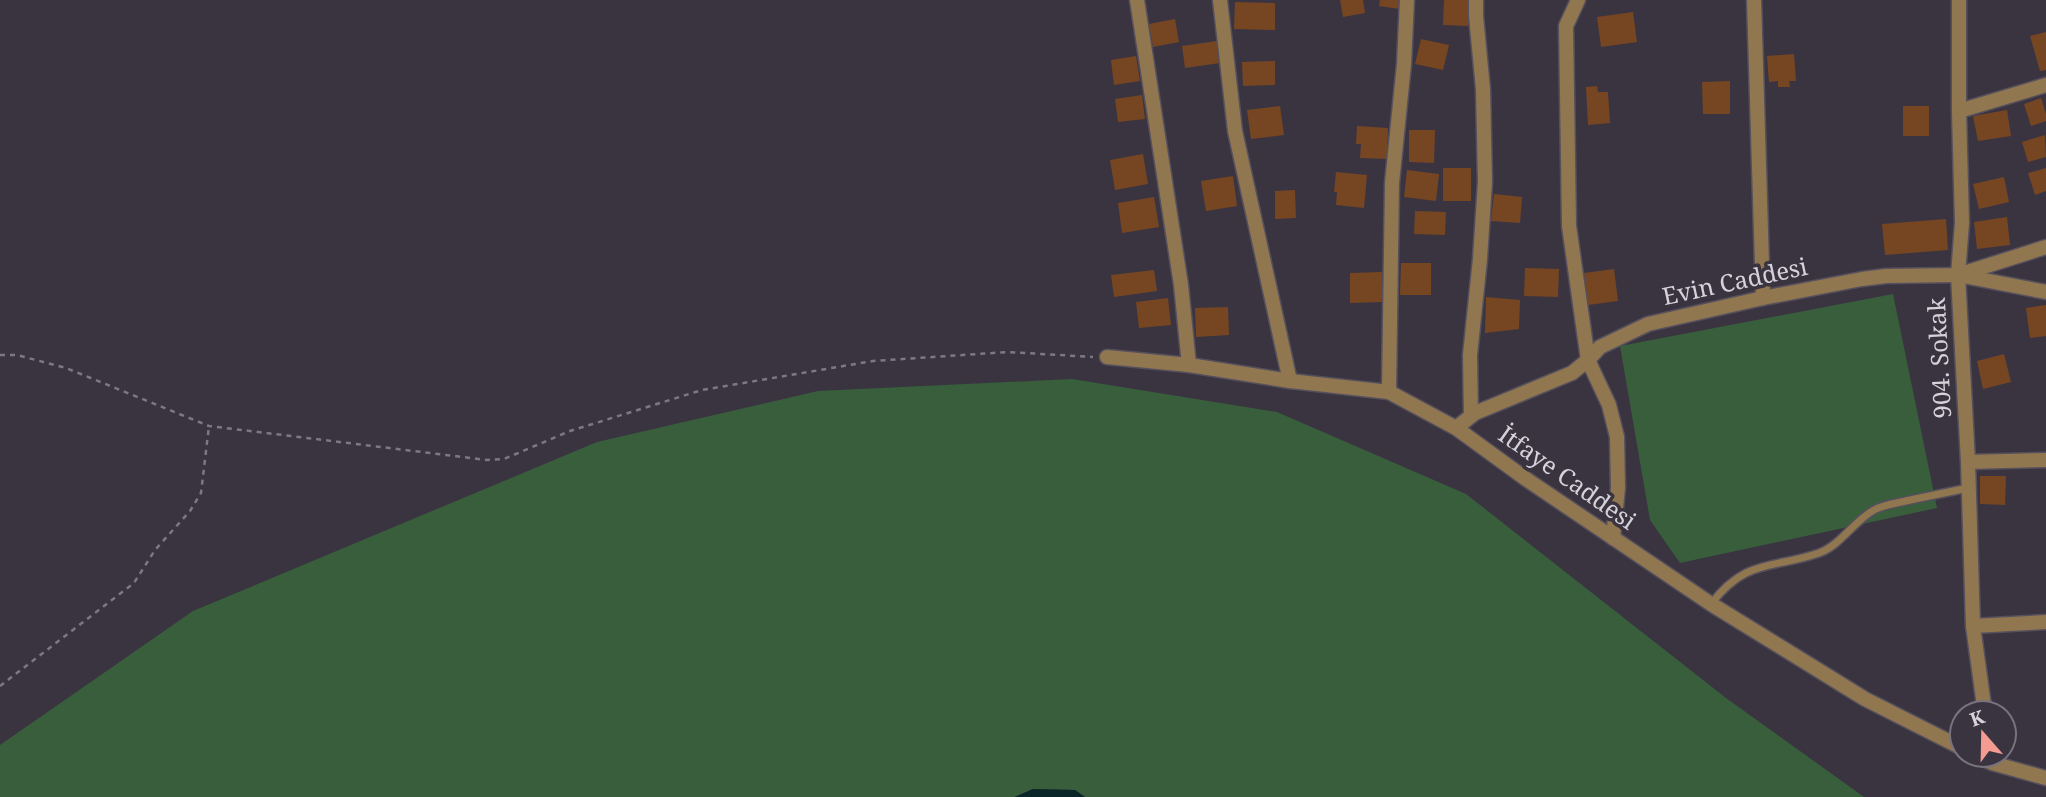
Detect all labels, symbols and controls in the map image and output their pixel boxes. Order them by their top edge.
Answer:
street label: Evin Caddesi [1659,249,1810,312]
street label: 904. Sokak [1919,296,1958,419]
street label: İtfaye Caddesi [1493,417,1643,537]
north arrow [1948,699,2018,769]
text: K [1966,703,1988,733]

